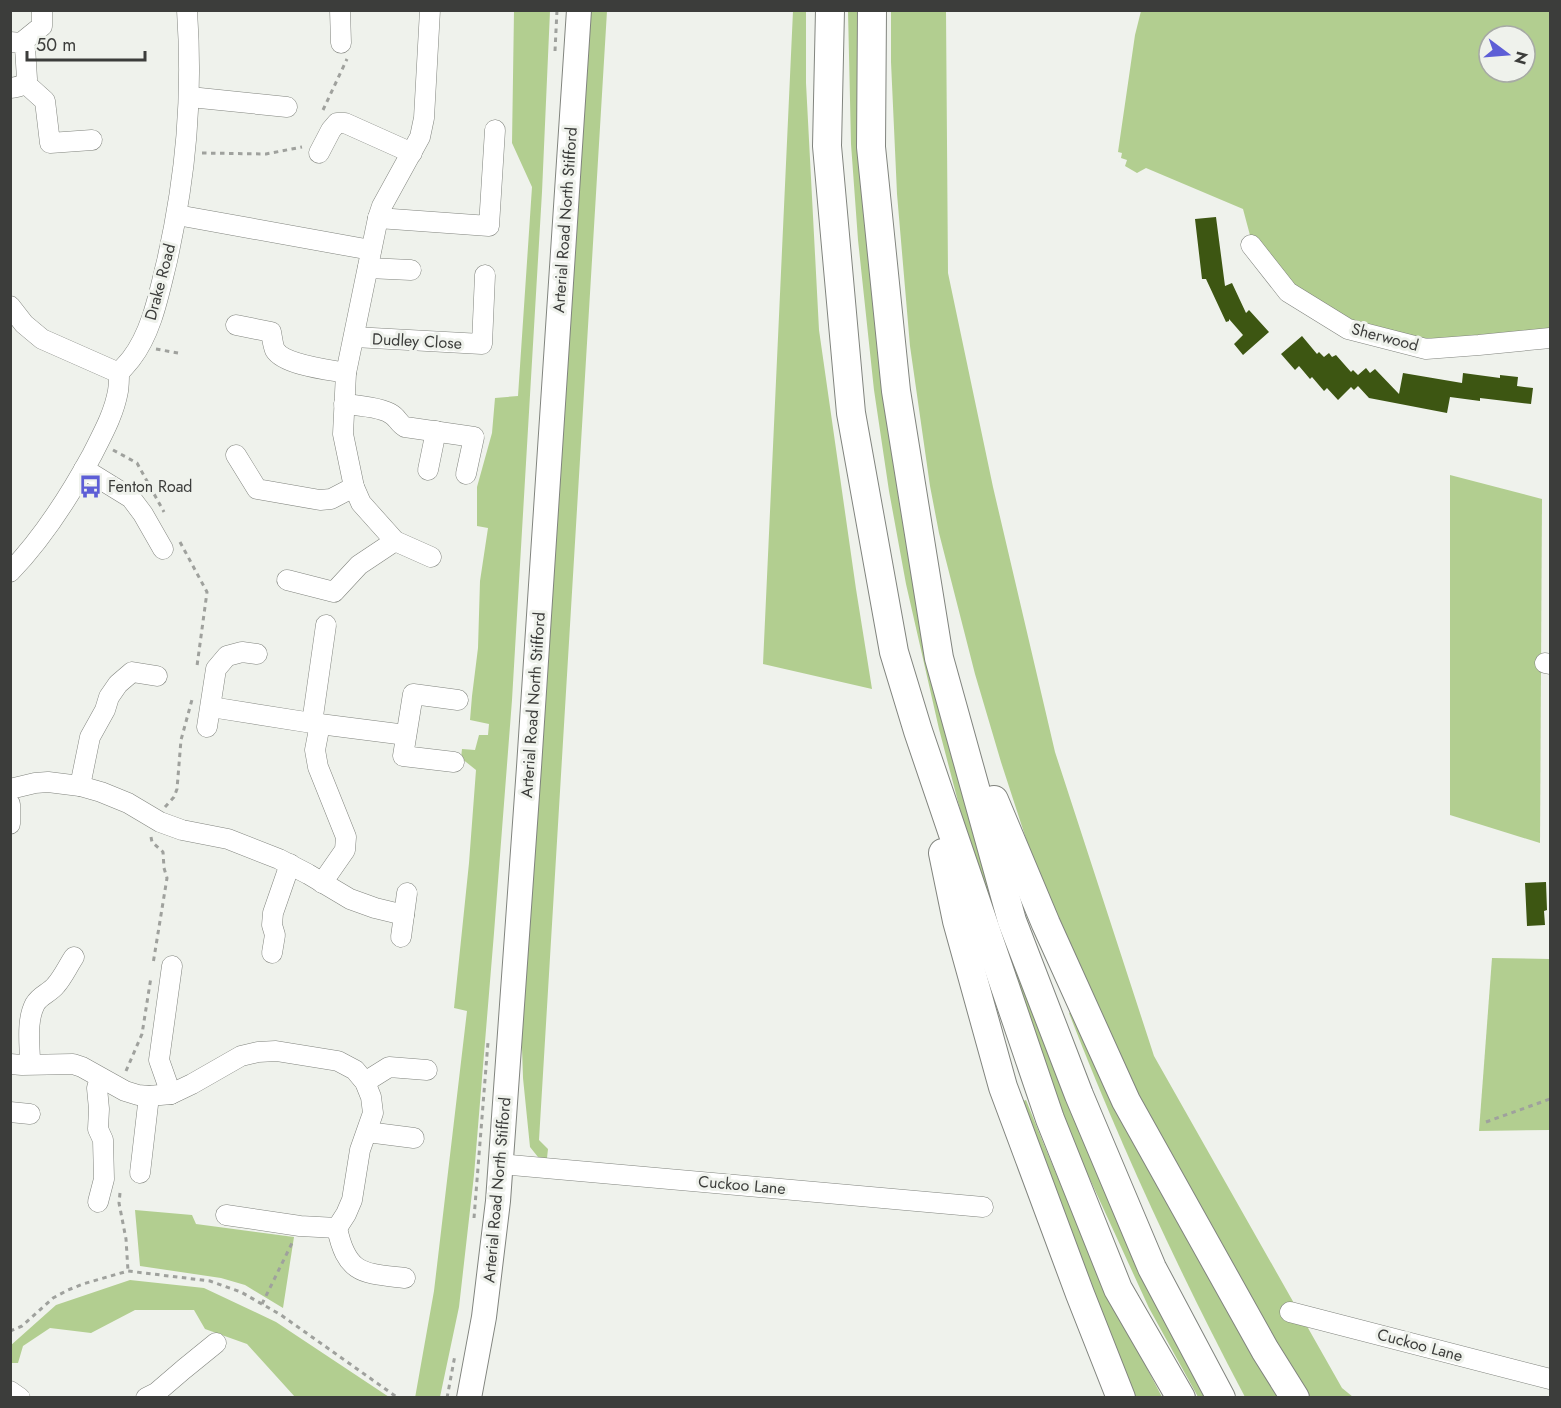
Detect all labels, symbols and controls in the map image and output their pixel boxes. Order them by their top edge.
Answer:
scale bar [27,24,146,62]
north arrow [1477,24,1537,84]
text: 50 m [36,32,76,58]
text: N [1508,49,1534,67]
street label: Arterial Road North Stifford [547,126,583,314]
street label: Drake Road [139,241,181,323]
street label: Sherwood [1349,317,1421,357]
street label: Dudley Close [371,327,463,355]
bus stop icon: Fenton Road [77,473,103,499]
place label: Fenton Road [108,475,192,498]
street label: Arterial Road North Stifford [515,611,551,799]
street label: Arterial Road North Stifford [477,1096,517,1284]
street label: Cuckoo Lane [697,1170,787,1200]
street label: Cuckoo Lane [1375,1323,1465,1367]

